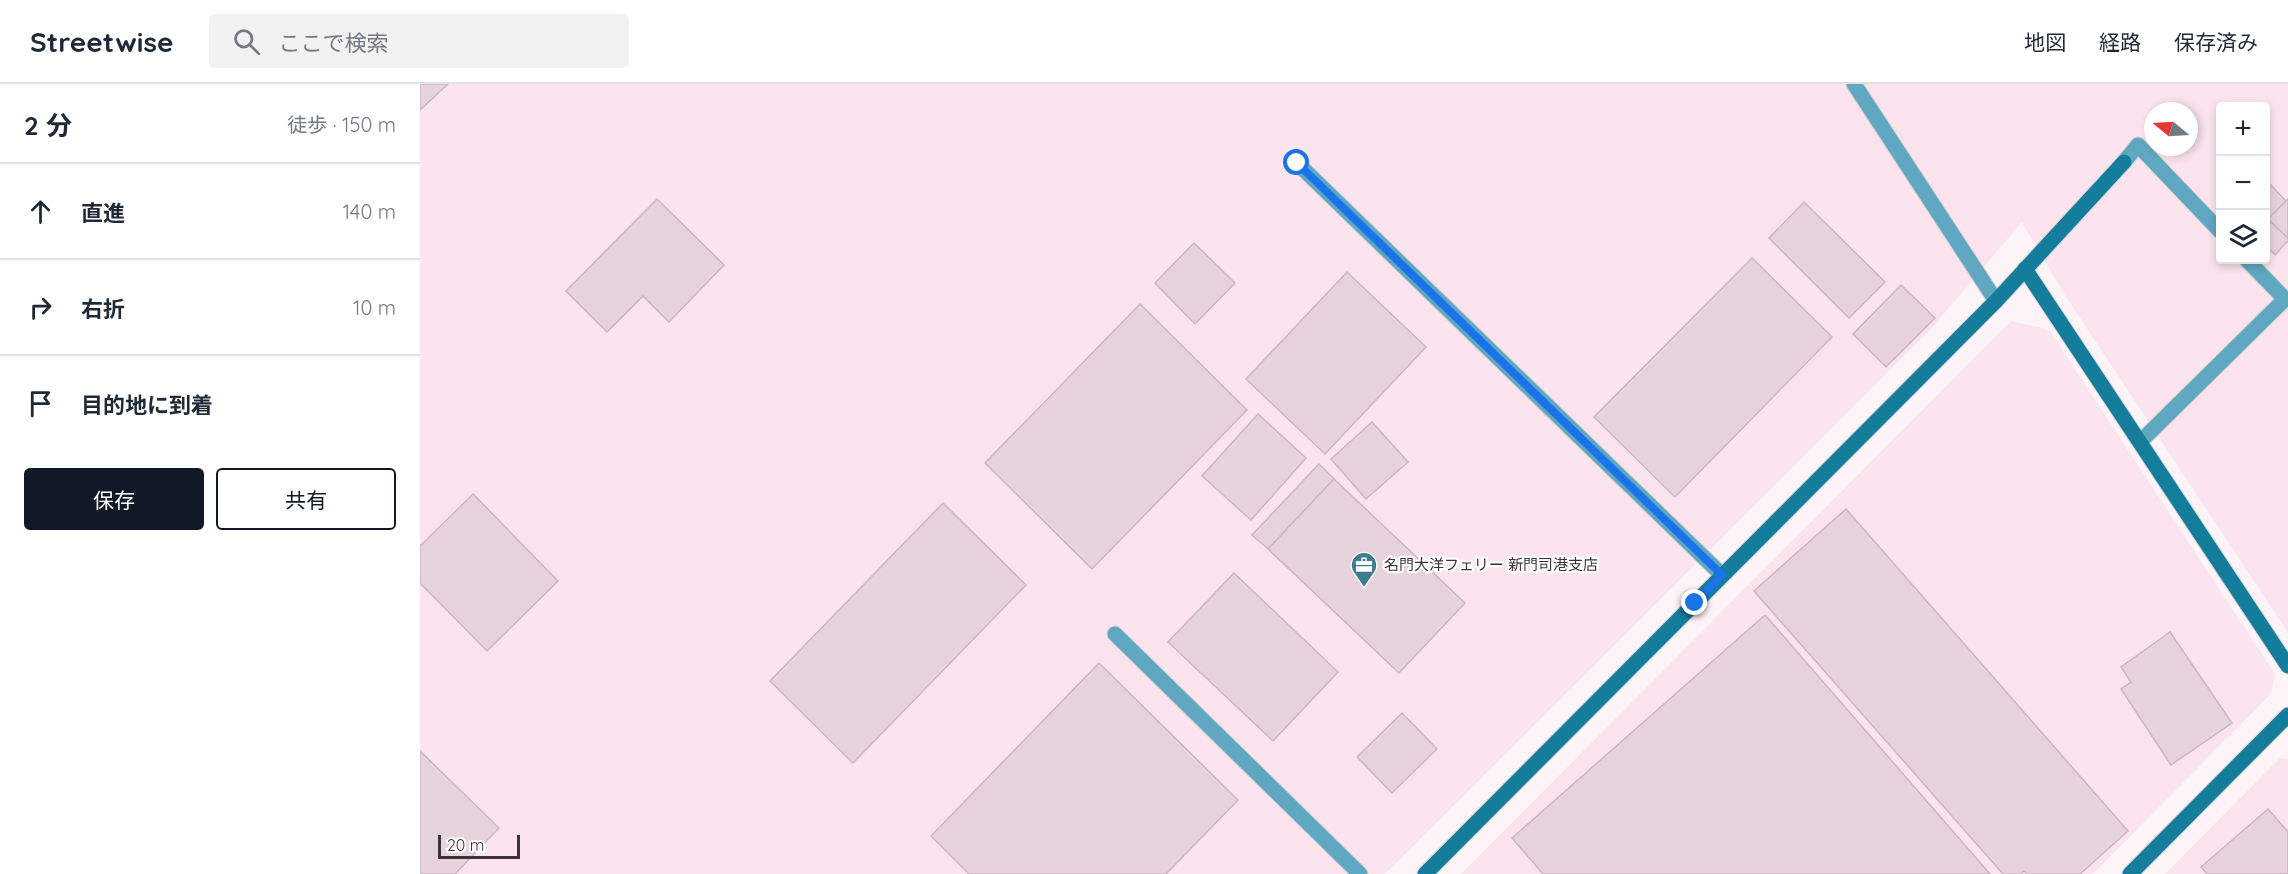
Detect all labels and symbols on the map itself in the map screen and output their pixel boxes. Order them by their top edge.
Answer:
north arrow [2144,102,2198,156]
route start [1283,149,1309,175]
office icon: 名門大洋フェリー 新門司港支店 [1349,550,1379,588]
place label: 名門大洋フェリー 新門司港支店 [1384,555,1598,574]
route end [1681,589,1707,615]
scale bar [438,832,520,860]

